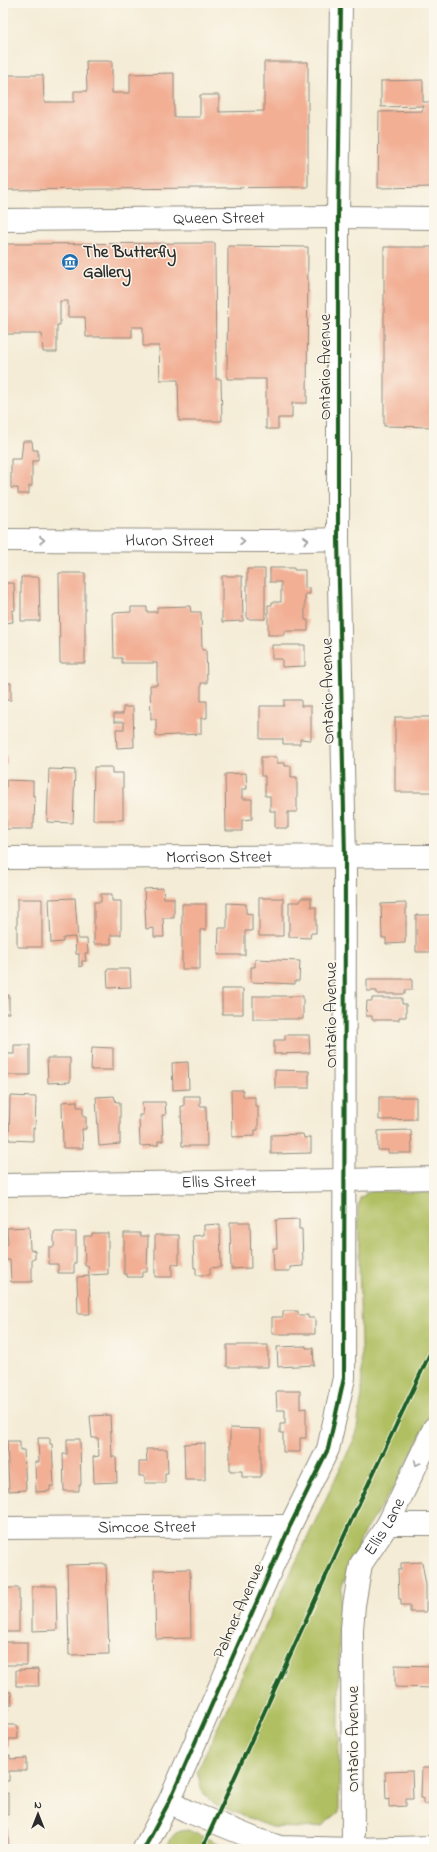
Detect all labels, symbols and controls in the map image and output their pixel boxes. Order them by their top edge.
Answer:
street label: Queen Street [173,205,265,231]
place label: The Butterfly Gallery [83,240,177,287]
museum icon: The Butterfly Gallery [60,252,80,272]
street label: Ontario Avenue [313,313,338,420]
street label: Huron Street [125,528,215,553]
one-way arrow [39,536,45,544]
one-way arrow [303,536,309,544]
one-way arrow [239,537,245,545]
street label: Ontario Avenue [315,637,341,745]
street label: Morrison Street [166,844,272,870]
street label: Ontario Avenue [319,961,344,1068]
street label: Ellis Street [181,1169,257,1195]
one-way arrow [414,1459,422,1466]
street label: Ellis Lane [358,1493,411,1561]
street label: Simcoe Street [98,1514,197,1540]
street label: Palmer Avenue [207,1559,271,1663]
street label: Ontario Avenue [341,1685,366,1792]
north arrow [18,1794,58,1834]
text: N [34,1797,42,1813]

